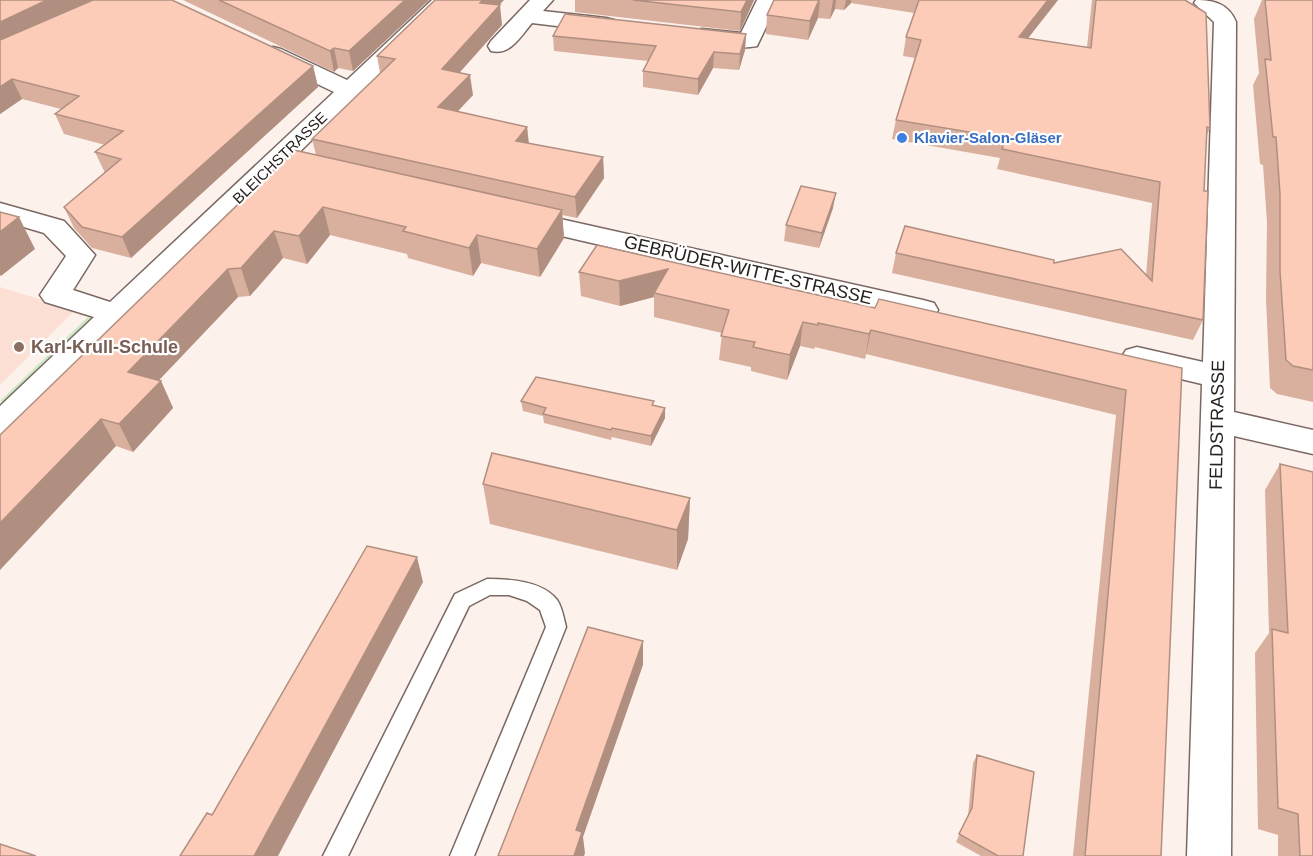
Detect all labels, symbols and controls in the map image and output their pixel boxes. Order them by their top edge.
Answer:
street label: BLEICHSTRASSE [229,108,330,207]
place label: Klavier-Salon-Gläser [914,129,1062,146]
marker: Klavier-Salon-Gläser [895,131,909,145]
street label: GEBRÜDER-WITTE-STRASSE [622,232,874,308]
place label: Karl-Krull-Schule [31,337,178,357]
marker: Karl-Krull-Schule [12,340,26,354]
street label: FELDSTRASSE [1206,360,1228,490]

